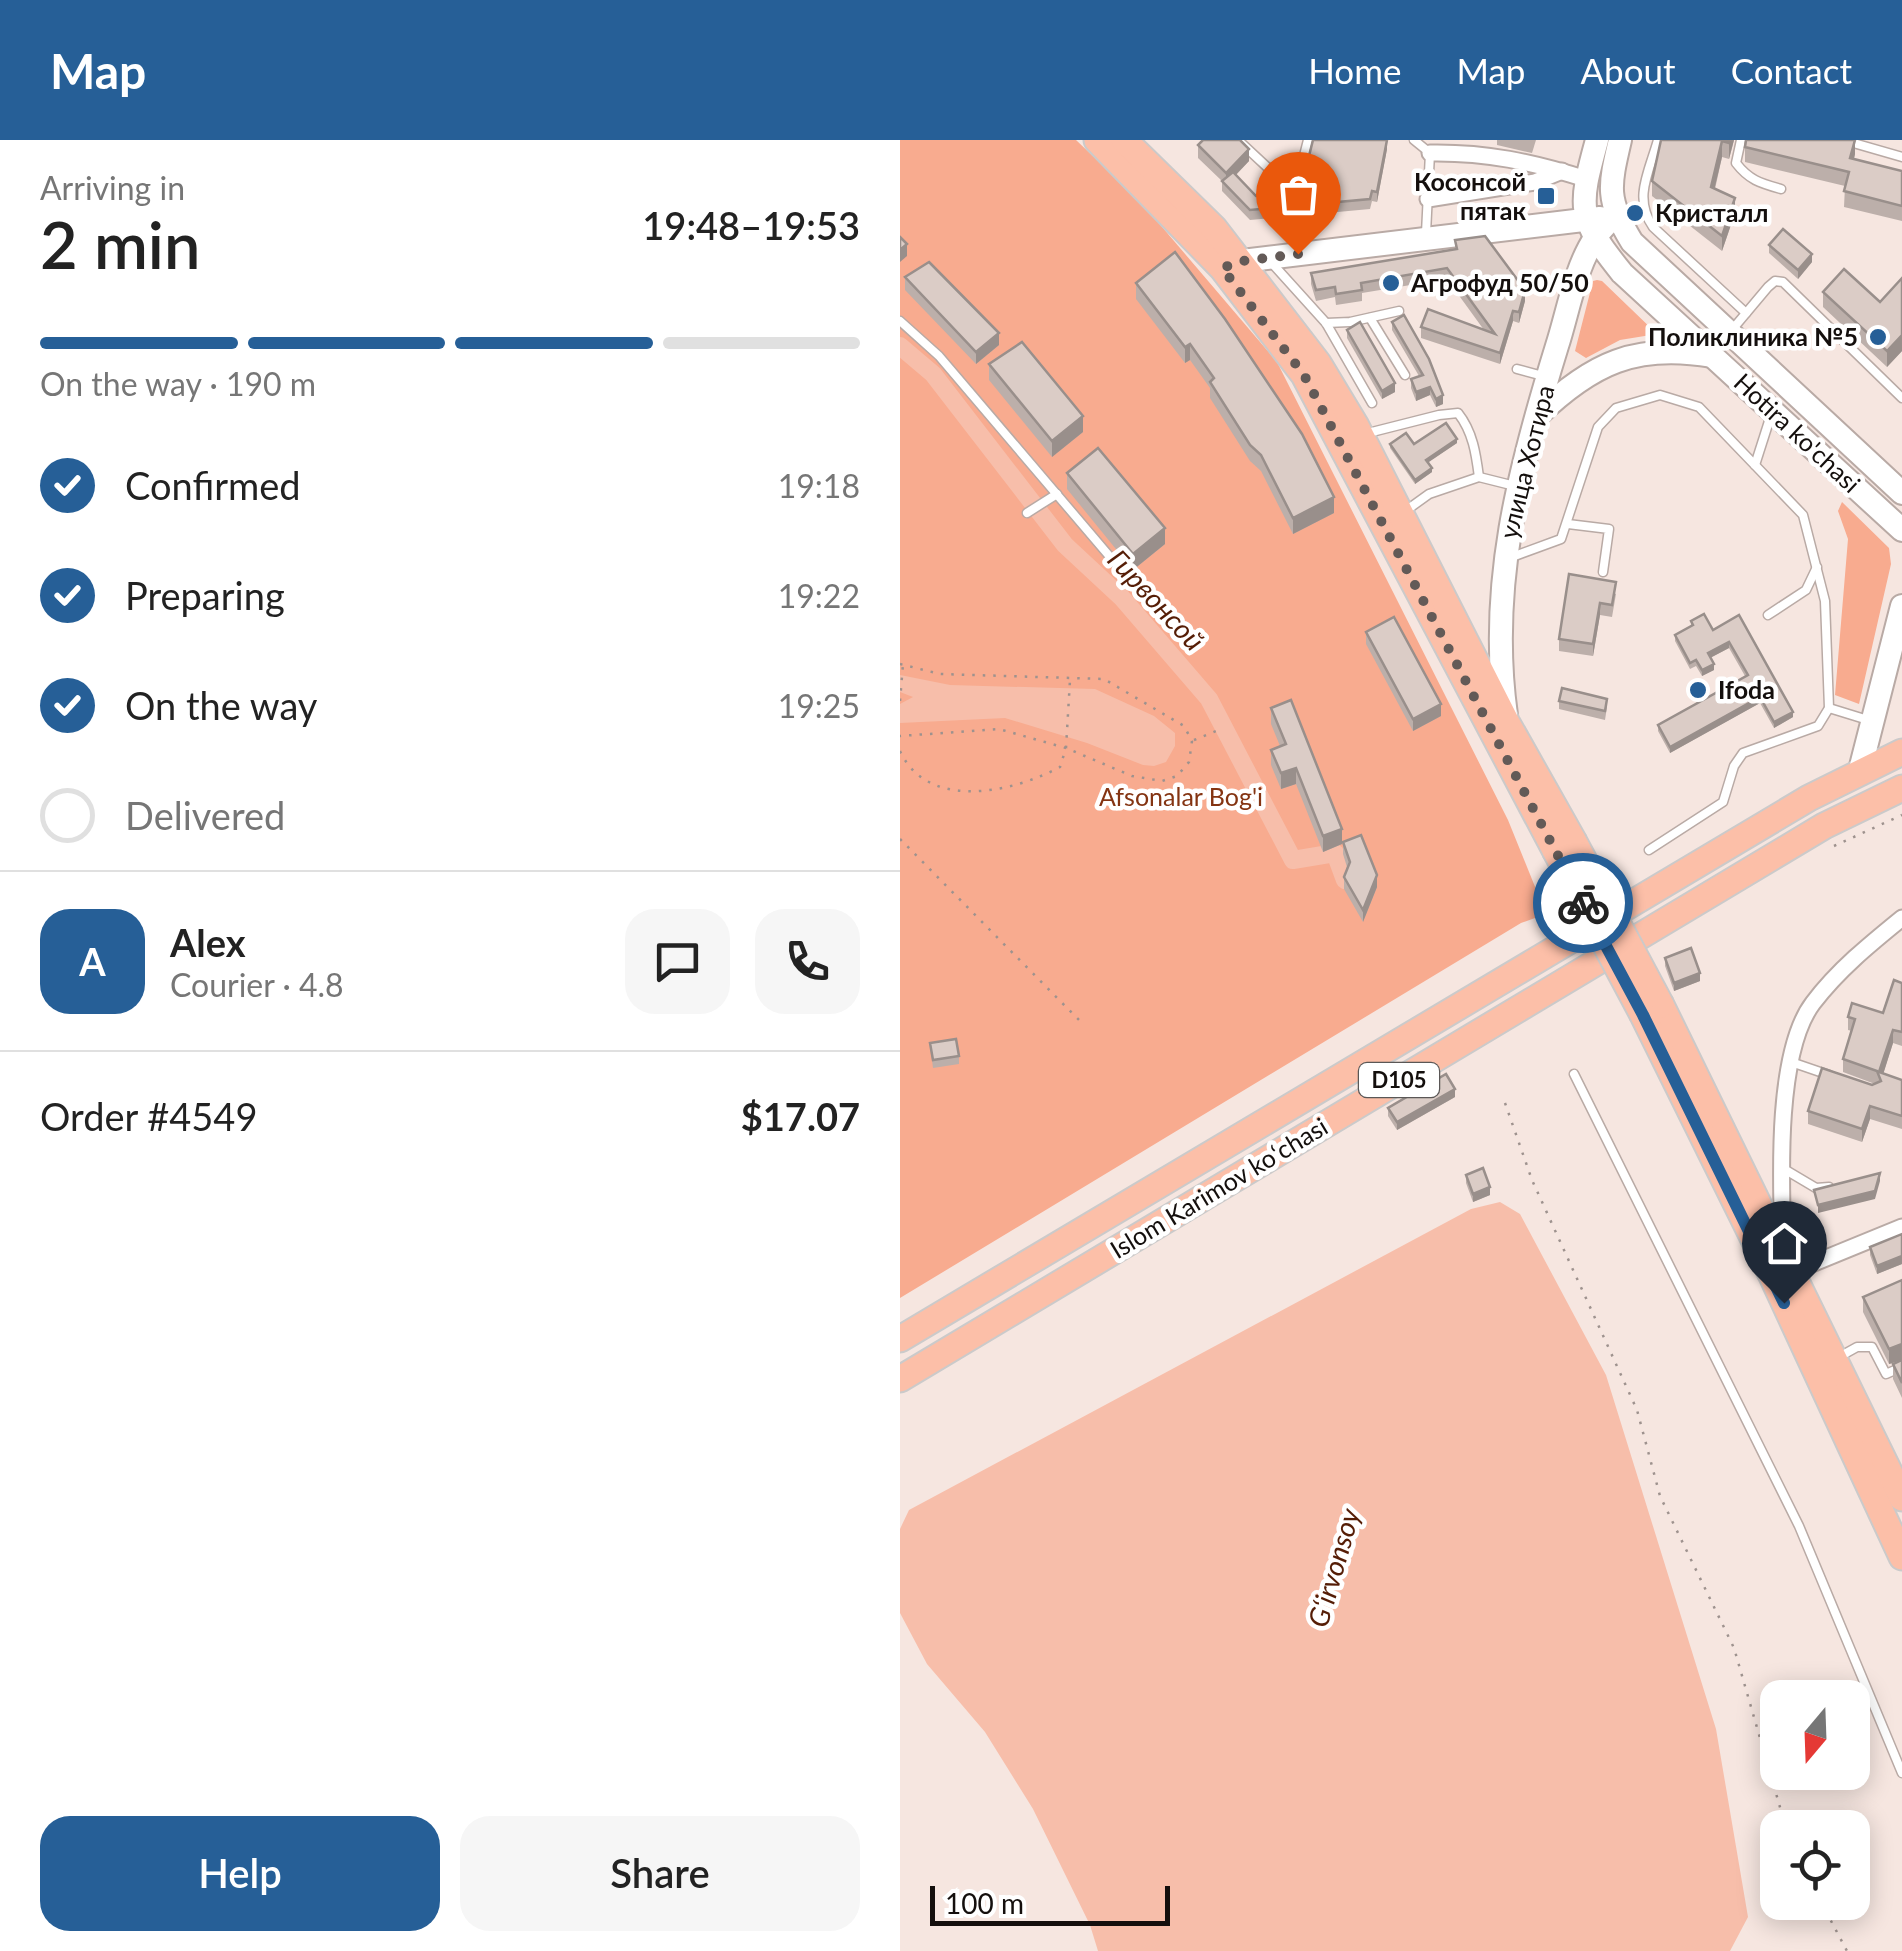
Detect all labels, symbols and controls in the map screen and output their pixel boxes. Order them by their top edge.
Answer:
text: Map [50,42,146,99]
text: Home [1308,49,1401,91]
text: Map [1456,49,1525,91]
text: About [1580,49,1676,91]
text: Contact [1731,49,1852,91]
pin [1256,152,1341,255]
place label: Косонсой пятак [1414,166,1526,225]
icon: bag [1271,167,1326,222]
text: Arriving in [40,168,185,207]
marker: Косонсой пятак [1535,185,1557,207]
place label: Кристалл [1655,197,1768,227]
text: 19:48–19:53 [642,202,860,248]
marker: Кристалл [1624,202,1646,224]
text: 2 min [40,205,200,283]
place label: Агрофуд 50/50 [1410,267,1589,297]
marker: Агрофуд 50/50 [1380,272,1402,294]
place label: Поликлиника №5 [1648,321,1858,351]
marker: Поликлиника №5 [1867,326,1889,348]
text: On the way · 190 m [40,364,316,403]
street label: Hotira ko'chasi [1729,366,1867,498]
street label: улица Хотира [1492,382,1560,542]
icon: check [40,458,95,513]
text: Confirmed [125,462,301,508]
text: 19:18 [778,466,860,505]
water label: Гирвонсой [1101,542,1212,657]
icon: check [40,568,95,623]
text: Preparing [125,572,285,618]
text: 19:22 [778,576,860,615]
place label: Ifoda [1718,674,1775,704]
icon: check [40,678,95,733]
marker: Ifoda [1687,679,1709,701]
text: On the way [125,682,317,728]
text: 19:25 [778,686,860,725]
park label: Afsonalar Bog'i [1099,781,1263,811]
text: Delivered [125,792,285,838]
courier [1533,853,1633,953]
icon: bike [1556,876,1611,931]
button: chat [625,909,730,1014]
button: phone [755,909,860,1014]
text: Alex [170,919,246,965]
text: A [79,938,106,984]
text: Courier · 4.8 [170,965,344,1004]
road number: D105 [1359,1063,1439,1097]
text: Order #4549 [40,1093,257,1139]
text: $17.07 [741,1093,860,1139]
street label: Islom Karimov koʻchasi [1104,1110,1333,1264]
pin [1742,1201,1827,1304]
icon: home [1757,1216,1812,1271]
water label: G‘irvonsoy [1300,1504,1366,1631]
north arrow [1760,1680,1870,1790]
map controls [1760,1680,1870,1920]
button: locate [1760,1810,1870,1920]
button: Help [40,1816,440,1931]
button: Share [460,1816,860,1931]
scale bar [930,1881,1170,1926]
text: 100 m [945,1886,1024,1920]

